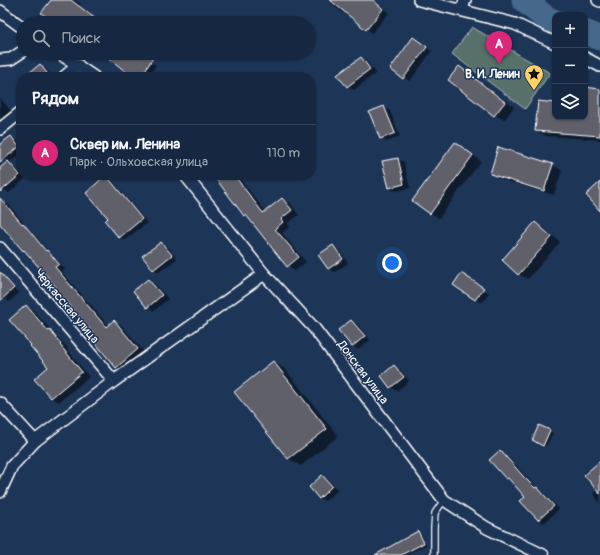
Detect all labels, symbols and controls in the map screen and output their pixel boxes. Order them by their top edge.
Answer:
map controls [552,12,588,120]
button: + [552,12,588,48]
search box [16,16,316,60]
icon: search [30,27,52,49]
text: Поиск [62,29,101,48]
pin: A [486,31,512,64]
button: − [552,48,588,84]
place icon: В. И. Ленин [523,63,545,91]
place label: В. И. Ленин [465,67,520,82]
button: layers [552,84,588,120]
text: Рядом [32,88,79,109]
text: Сквер им. Ленина [70,135,180,154]
text: A [41,145,49,161]
text: 110 m [267,145,300,161]
text: Парк · Ольховская улица [70,154,208,170]
your location [382,253,402,273]
street label: Черкасская улица [31,266,102,347]
street label: Донская улица [333,337,392,407]

